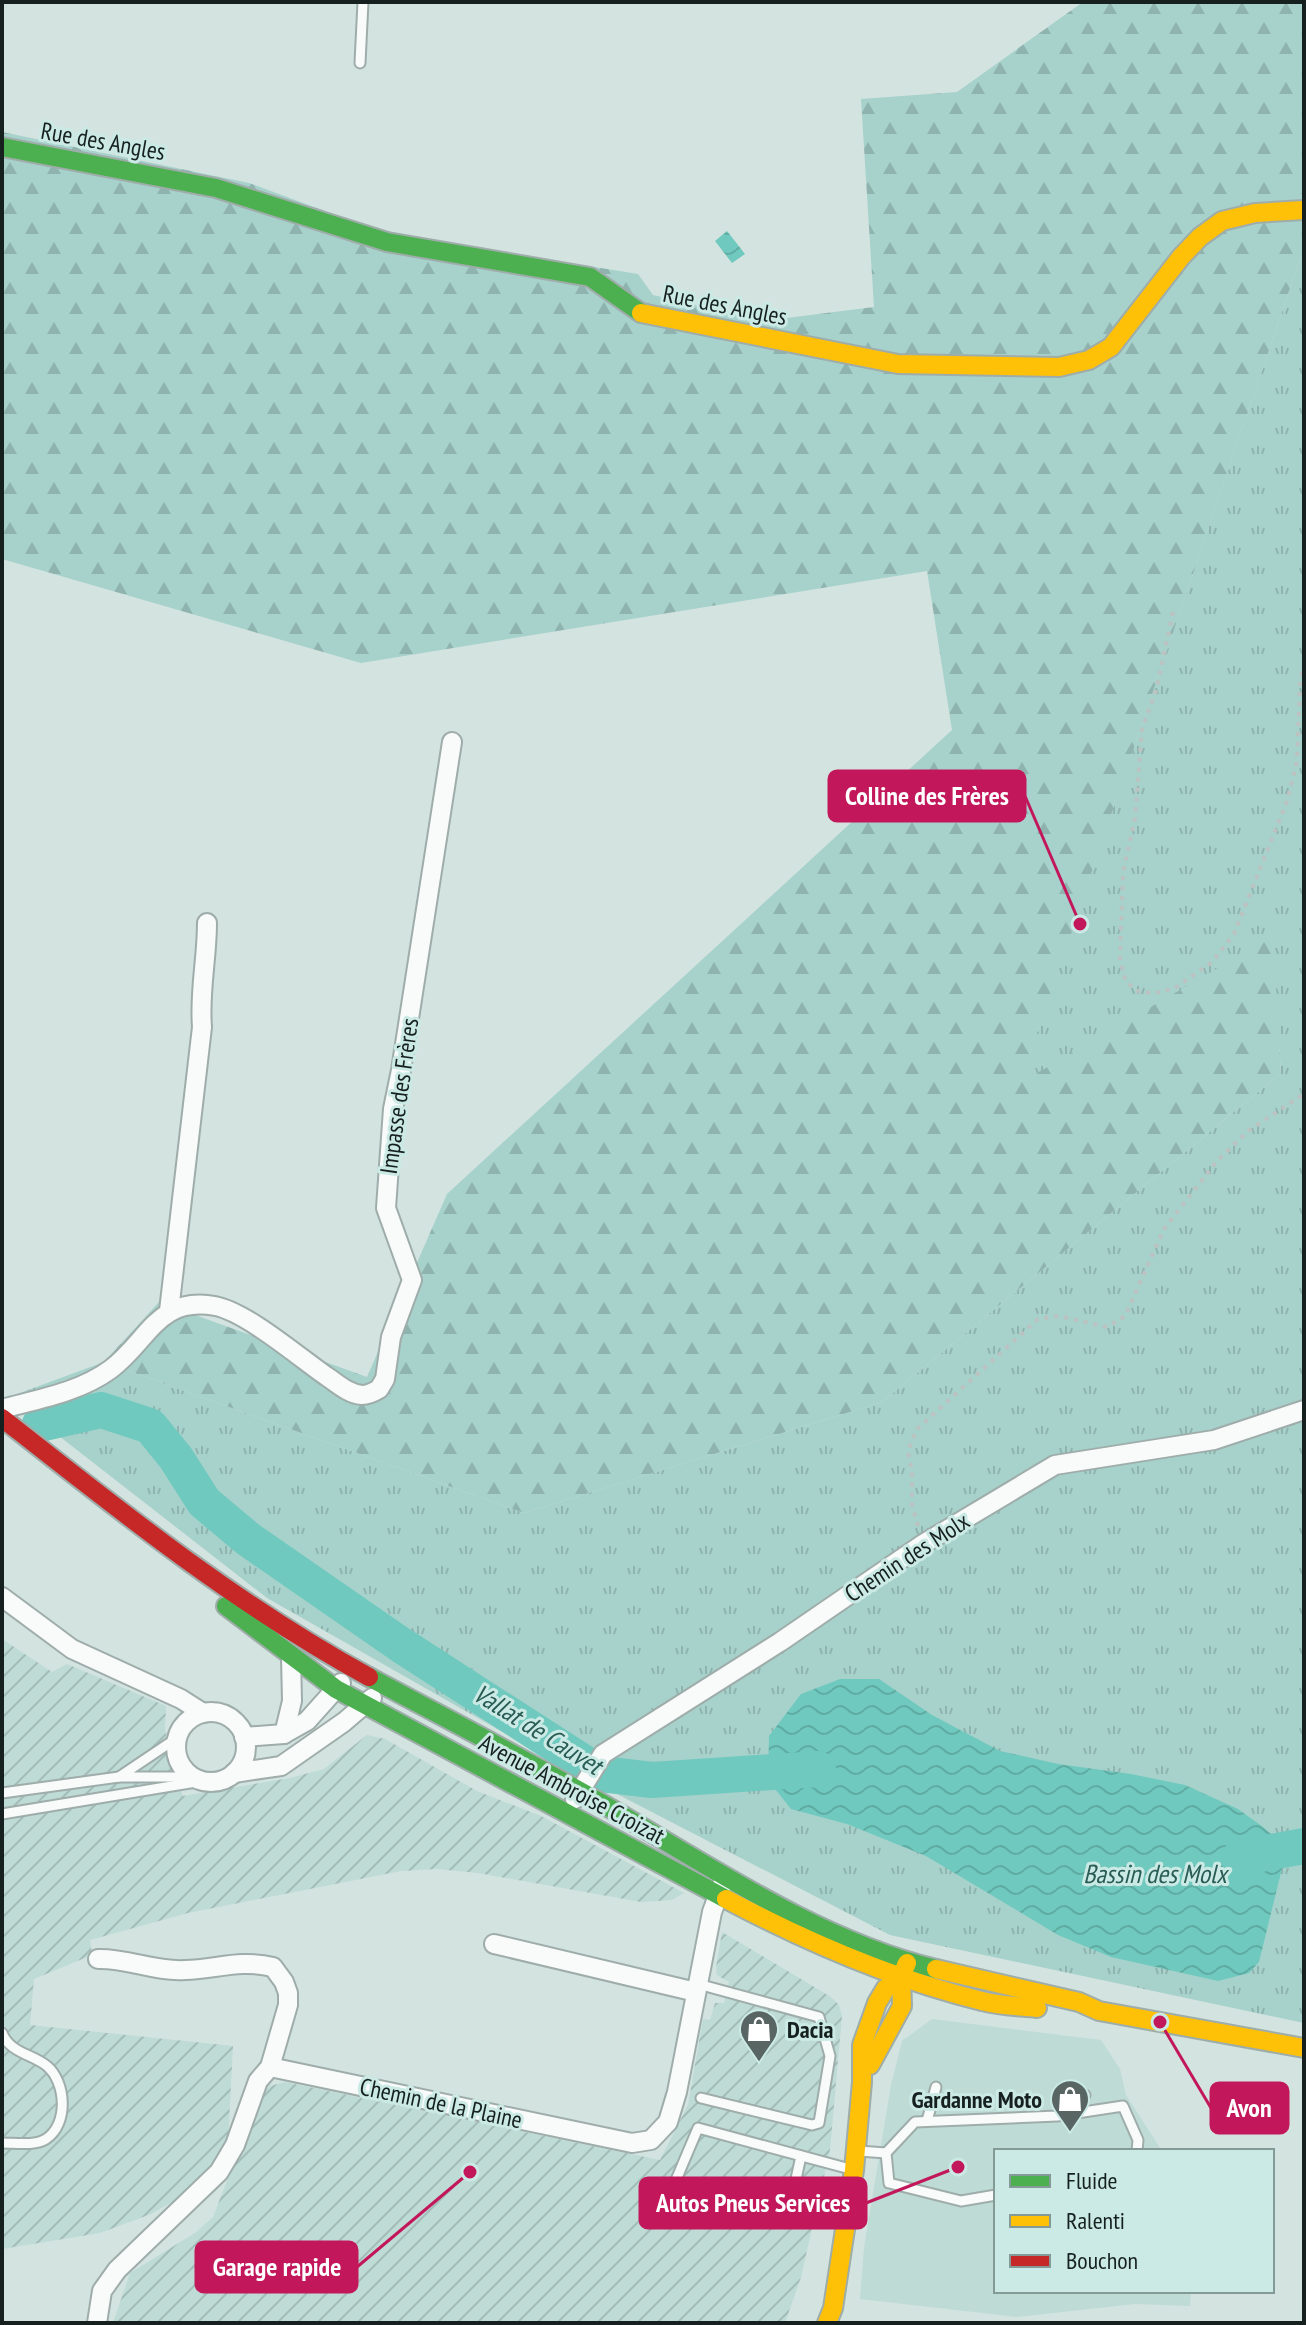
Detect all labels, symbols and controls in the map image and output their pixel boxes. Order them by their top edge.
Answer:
street label: Rue des Angles [38,115,168,167]
street label: Rue des Angles [660,278,790,332]
callout: Colline des Frères [829,771,1025,821]
text: Colline des Frères [845,779,1009,812]
street label: Impasse des Frères [373,1016,425,1176]
street label: Chemin des Molx [839,1505,975,1609]
water label: Vallat de Cauvet [468,1677,611,1783]
street label: Avenue Ambroise Croizat [474,1727,670,1851]
water label: Bassin des Molx [1083,1857,1230,1890]
shop icon: Dacia [738,2008,780,2063]
place label: Dacia [787,2014,834,2045]
street label: Chemin de la Plaine [357,2071,525,2135]
shop icon: Gardanne Moto [1049,2078,1091,2133]
callout: Avon [1211,2083,1288,2133]
place label: Gardanne Moto [911,2084,1042,2115]
text: Avon [1225,2091,1272,2124]
legend [994,2149,1274,2293]
text: Fluide [1066,2165,1117,2196]
callout: Autos Pneus Services [640,2178,866,2228]
text: Autos Pneus Services [655,2186,850,2219]
text: Ralenti [1066,2205,1125,2236]
callout: Garage rapide [196,2242,357,2292]
text: Bouchon [1066,2245,1138,2276]
text: Garage rapide [213,2250,341,2283]

